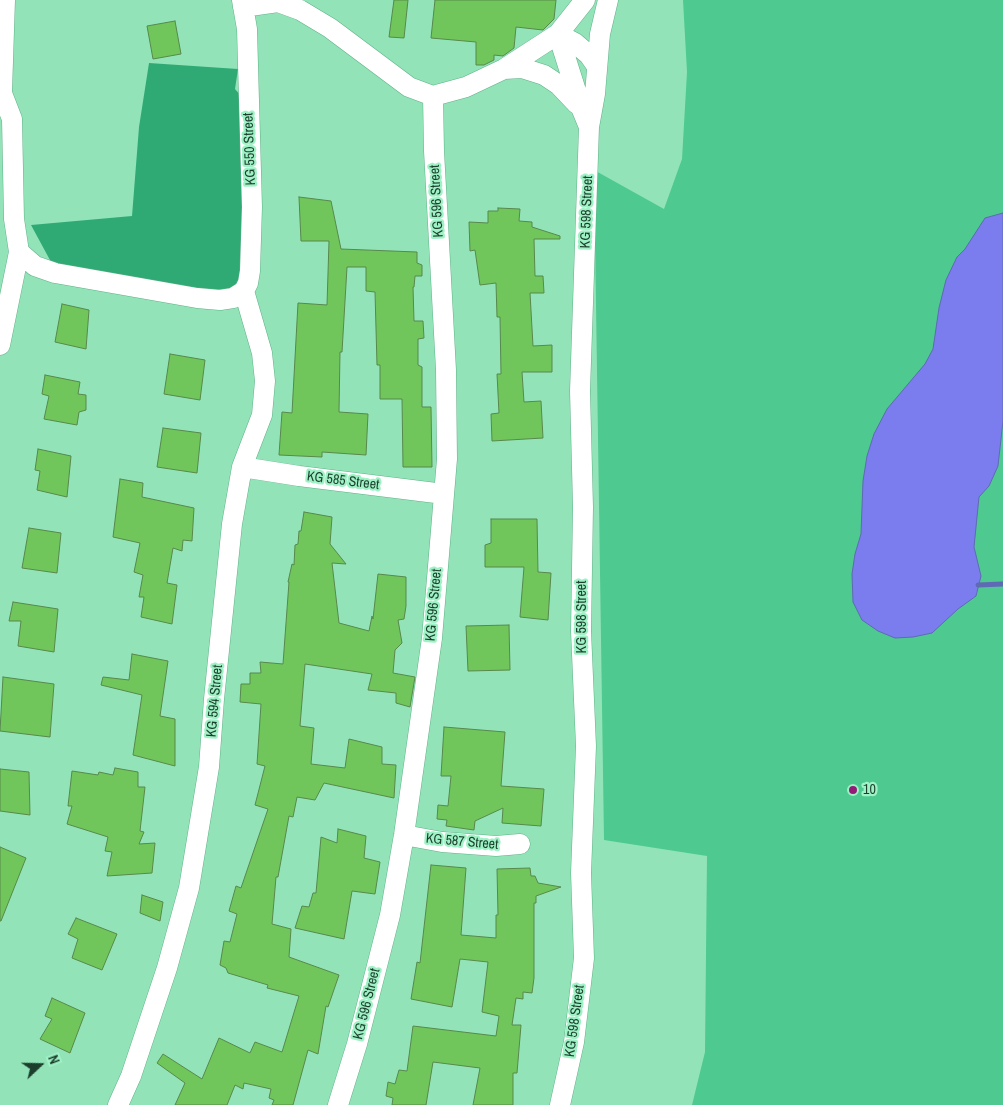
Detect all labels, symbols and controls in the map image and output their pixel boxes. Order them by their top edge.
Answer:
street label: KG 550 Street [240,112,260,186]
street label: KG 596 Street [427,164,447,238]
street label: KG 598 Street [577,175,597,249]
street label: KG 585 Street [306,468,380,494]
street label: KG 596 Street [422,568,446,642]
street label: KG 598 Street [574,581,590,653]
street label: KG 594 Street [203,664,227,738]
place label: 10 [863,782,876,798]
marker: 10 [847,784,859,796]
street label: KG 587 Street [425,830,499,854]
street label: KG 596 Street [350,967,384,1041]
street label: KG 598 Street [562,984,588,1058]
north arrow [15,1040,65,1090]
text: N [44,1053,64,1067]

